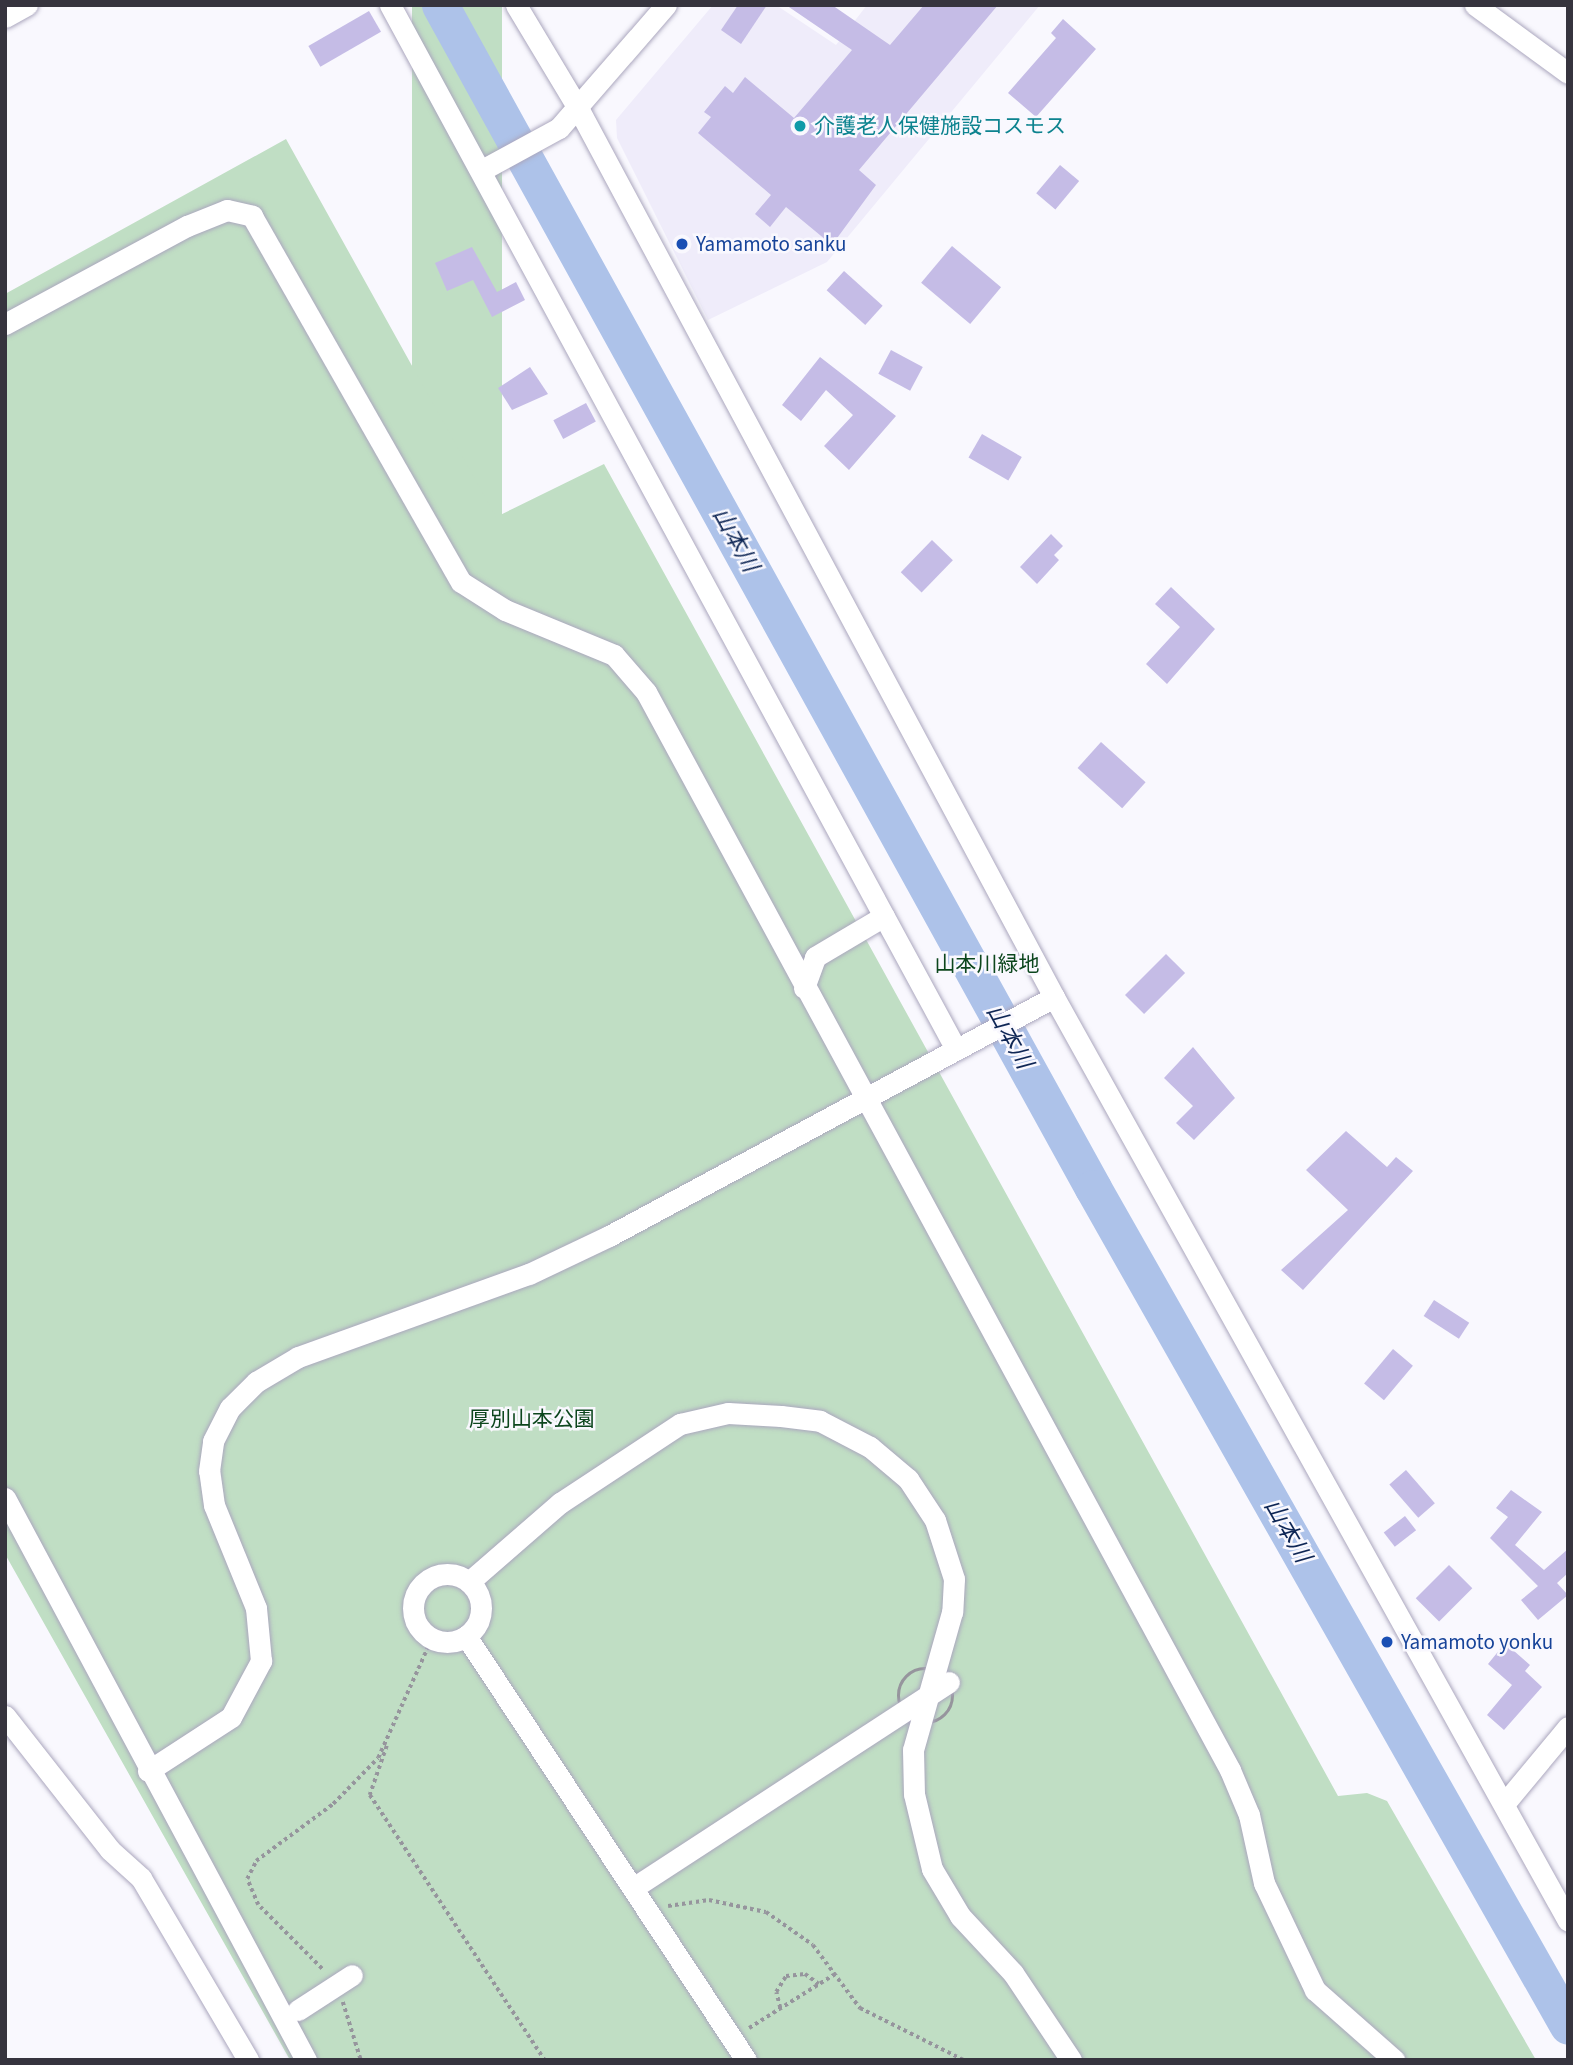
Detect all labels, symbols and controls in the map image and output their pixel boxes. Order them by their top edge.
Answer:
place label: 介護老人保健施設コスモス [814,113,1066,139]
marker: 介護老人保健施設コスモス [792,118,808,134]
place label: Yamamoto sanku [696,231,846,257]
marker: Yamamoto sanku [674,236,690,252]
water label: 山本川 [706,503,764,577]
park label: 山本川緑地 [935,951,1039,977]
water label: 山本川 [980,1000,1038,1074]
park label: 厚別山本公園 [469,1406,595,1432]
water label: 山本川 [1258,1494,1316,1568]
place label: Yamamoto yonku [1401,1629,1553,1655]
marker: Yamamoto yonku [1379,1634,1395,1650]

